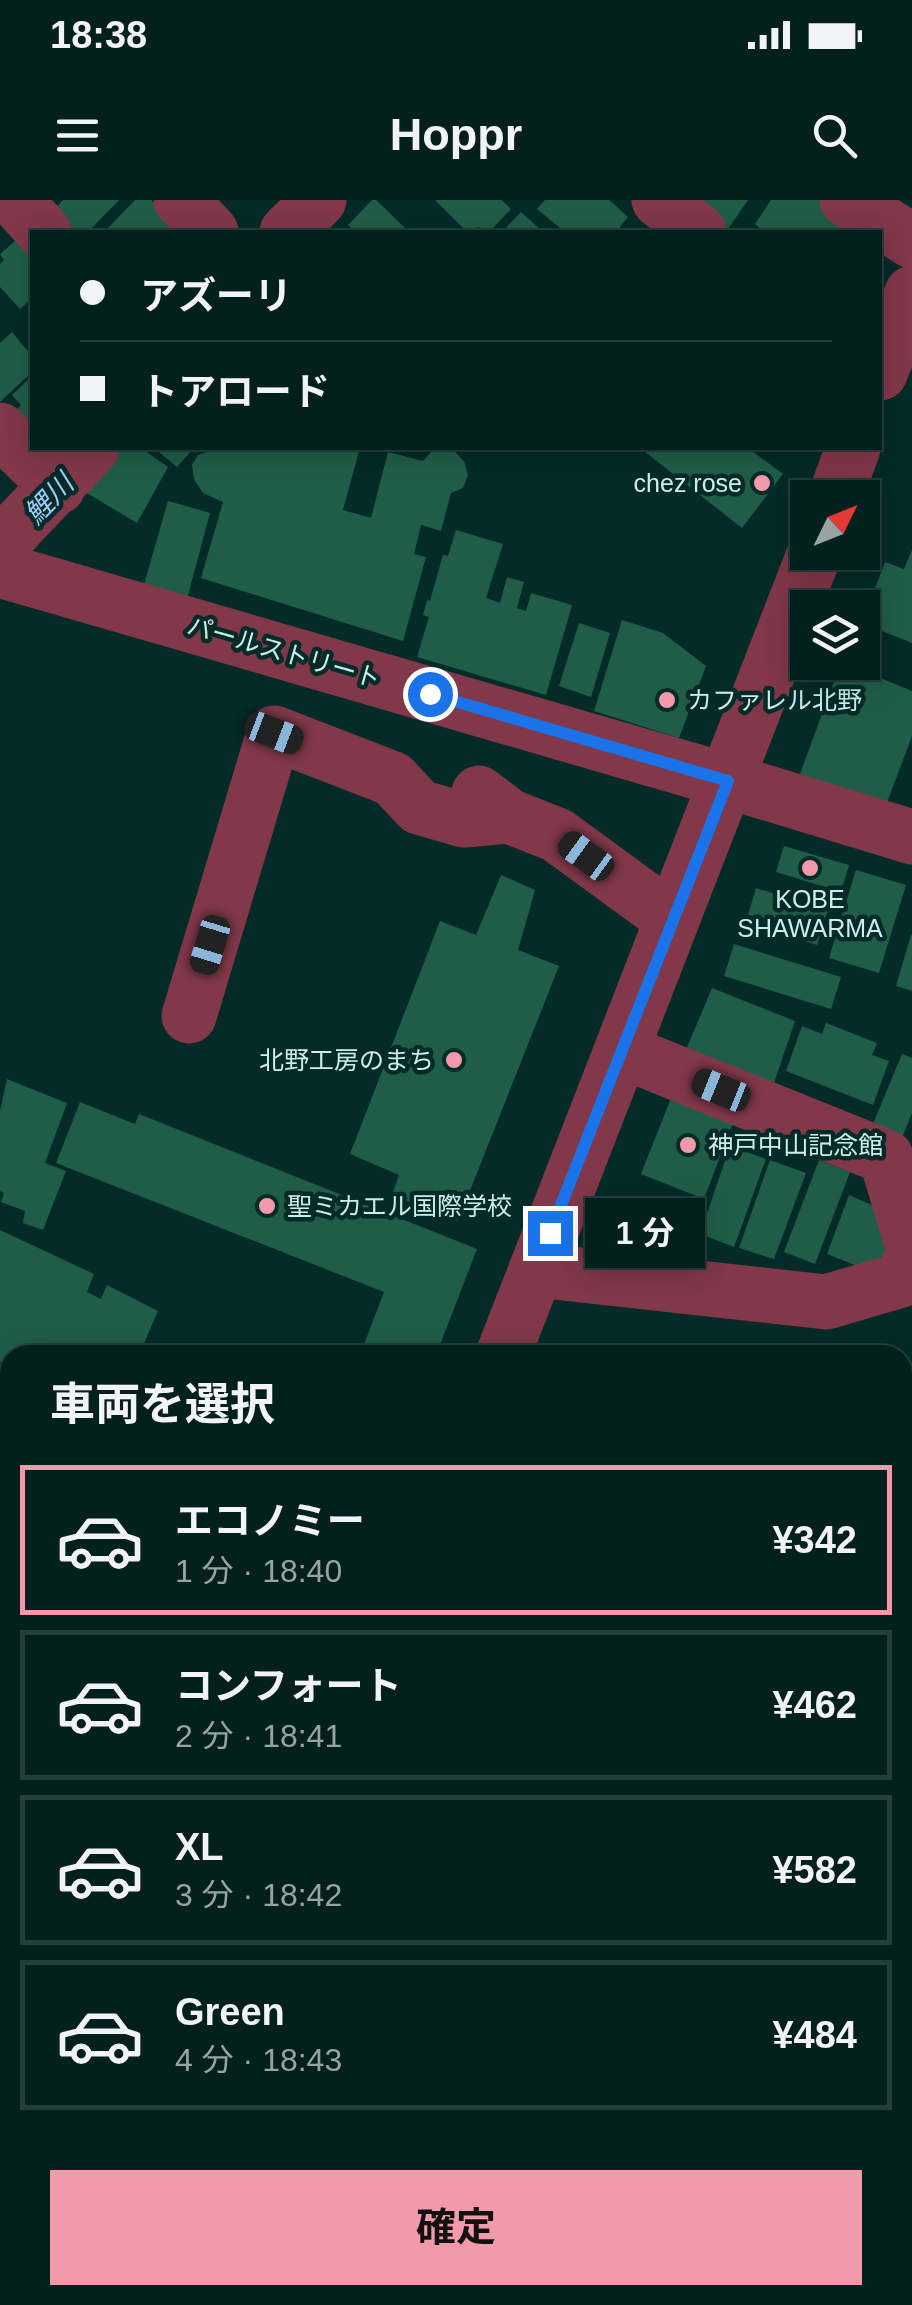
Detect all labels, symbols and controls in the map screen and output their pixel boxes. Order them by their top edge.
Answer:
text: 18:38 [50,14,147,56]
icon: menu [50,108,105,163]
icon: search [807,108,862,163]
text: Hoppr [390,109,522,160]
text: アズーリ [140,275,292,317]
text: トアロード [140,371,330,413]
water label: 鯉川 [18,466,82,530]
place label: chez rose [634,469,742,497]
marker: chez rose [751,472,773,494]
north arrow [790,480,880,570]
map controls [790,480,880,680]
button: layers [790,590,880,680]
street label: パールストリート [184,611,384,693]
route start [408,672,453,717]
place label: カファレル北野 [687,686,862,714]
marker: カファレル北野 [656,689,678,711]
car [241,708,307,758]
car [553,826,619,886]
marker: KOBE SHAWARMA [799,857,821,879]
place label: KOBE SHAWARMA [737,885,883,942]
car [187,912,233,978]
place label: 北野工房のまち [259,1046,434,1074]
marker: 北野工房のまち [443,1049,465,1071]
car [688,1065,754,1115]
place label: 神戸中山記念館 [708,1131,883,1159]
marker: 神戸中山記念館 [677,1134,699,1156]
place label: 聖ミカエル国際学校 [287,1192,512,1220]
marker: 聖ミカエル国際学校 [256,1195,278,1217]
callout: 1 分 [585,1198,705,1268]
route end [528,1211,573,1256]
text: 1 分 [616,1215,674,1251]
text: 車両を選択 [50,1379,275,1430]
icon: car [55,1495,145,1585]
text: エコノミー [175,1500,365,1542]
text: ¥342 [772,1519,857,1561]
text: 1 分 · 18:40 [175,1553,342,1589]
icon: car [55,1660,145,1750]
text: コンフォート [175,1665,402,1707]
text: ¥462 [772,1684,857,1726]
text: 2 分 · 18:41 [175,1718,342,1754]
icon: car [55,1825,145,1915]
text: XL [175,1826,224,1868]
text: ¥582 [772,1849,857,1891]
text: 3 分 · 18:42 [175,1877,342,1913]
icon: car [55,1990,145,2080]
text: Green [175,1991,285,2033]
text: ¥484 [772,2014,857,2056]
text: 4 分 · 18:43 [175,2042,342,2078]
button: 確定 [50,2170,862,2285]

